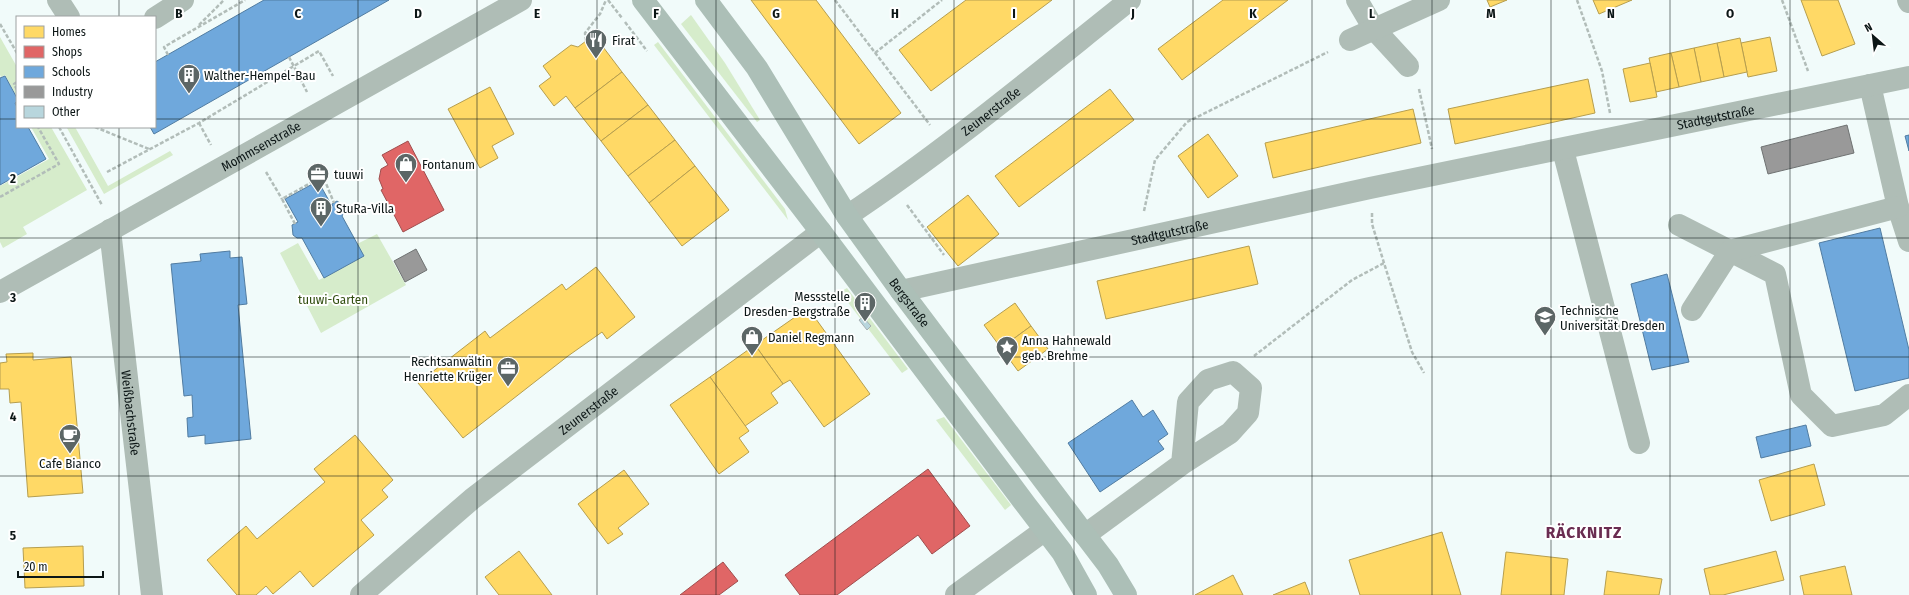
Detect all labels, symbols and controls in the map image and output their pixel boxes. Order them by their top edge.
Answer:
text: B [175,6,183,21]
text: C [295,6,302,21]
text: D [414,6,422,21]
text: E [534,6,540,21]
text: F [653,6,659,21]
text: G [772,6,780,21]
text: H [891,6,899,21]
text: I [1012,6,1016,21]
text: J [1130,6,1135,21]
text: K [1249,6,1257,21]
text: L [1369,6,1375,21]
text: M [1486,6,1496,21]
text: N [1607,6,1615,21]
text: O [1726,6,1734,21]
legend [16,16,156,128]
north arrow [1853,16,1893,56]
text: N [1863,20,1875,35]
text: Homes [52,25,86,39]
restaurant icon: Firat [583,27,609,60]
place label: Firat [612,33,636,48]
text: Shops [52,45,82,59]
building icon: Walther-Hempel-Bau [176,62,202,95]
text: Schools [52,65,90,79]
place label: Walther-Hempel-Bau [204,68,315,83]
street label: Zeunerstraße [959,84,1023,139]
text: Industry [52,85,93,99]
street label: Stadtgutstraße [1676,102,1756,133]
text: Other [52,105,81,119]
street label: Mommsenstraße [219,118,303,174]
shop icon: Fontanum [393,151,419,184]
place label: Fontanum [422,157,475,172]
office icon: tuuwi [305,161,331,194]
place label: tuuwi [334,167,364,182]
text: 2 [9,171,16,186]
building icon: StuRa-Villa [308,195,334,228]
place label: StuRa-Villa [336,201,394,216]
street label: Stadtgutstraße [1130,217,1210,248]
street label: Bergstraße [886,275,933,330]
place label: Messstelle Dresden-Bergstraße [744,289,850,319]
text: 3 [9,290,16,305]
building icon: Messstelle Dresden-Bergstraße [852,290,878,323]
park label: tuuwi-Garten [298,292,368,307]
place label: Technische Universität Dresden [1560,303,1665,333]
school or university icon: Technische Universität Dresden [1532,304,1558,337]
shop icon: Daniel Regmann [739,324,765,357]
place label: Daniel Regmann [768,330,854,345]
place label: Anna Hahnewald geb. Brehme [1022,333,1111,363]
place icon: Anna Hahnewald geb. Brehme [994,334,1020,367]
place label: Rechtsanwältin Henriette Krüger [404,354,492,384]
office icon: Rechtsanwältin Henriette Krüger [495,355,521,388]
street label: Weißbachstraße [118,369,143,456]
street label: Zeunerstraße [556,383,621,438]
text: 4 [10,409,17,424]
cafe icon: Cafe Bianco [57,422,83,455]
place label: Cafe Bianco [39,456,101,471]
district label: RÄCKNITZ [1546,522,1622,543]
text: 5 [10,528,16,543]
scale bar [18,553,103,579]
text: 20 m [24,560,48,574]

